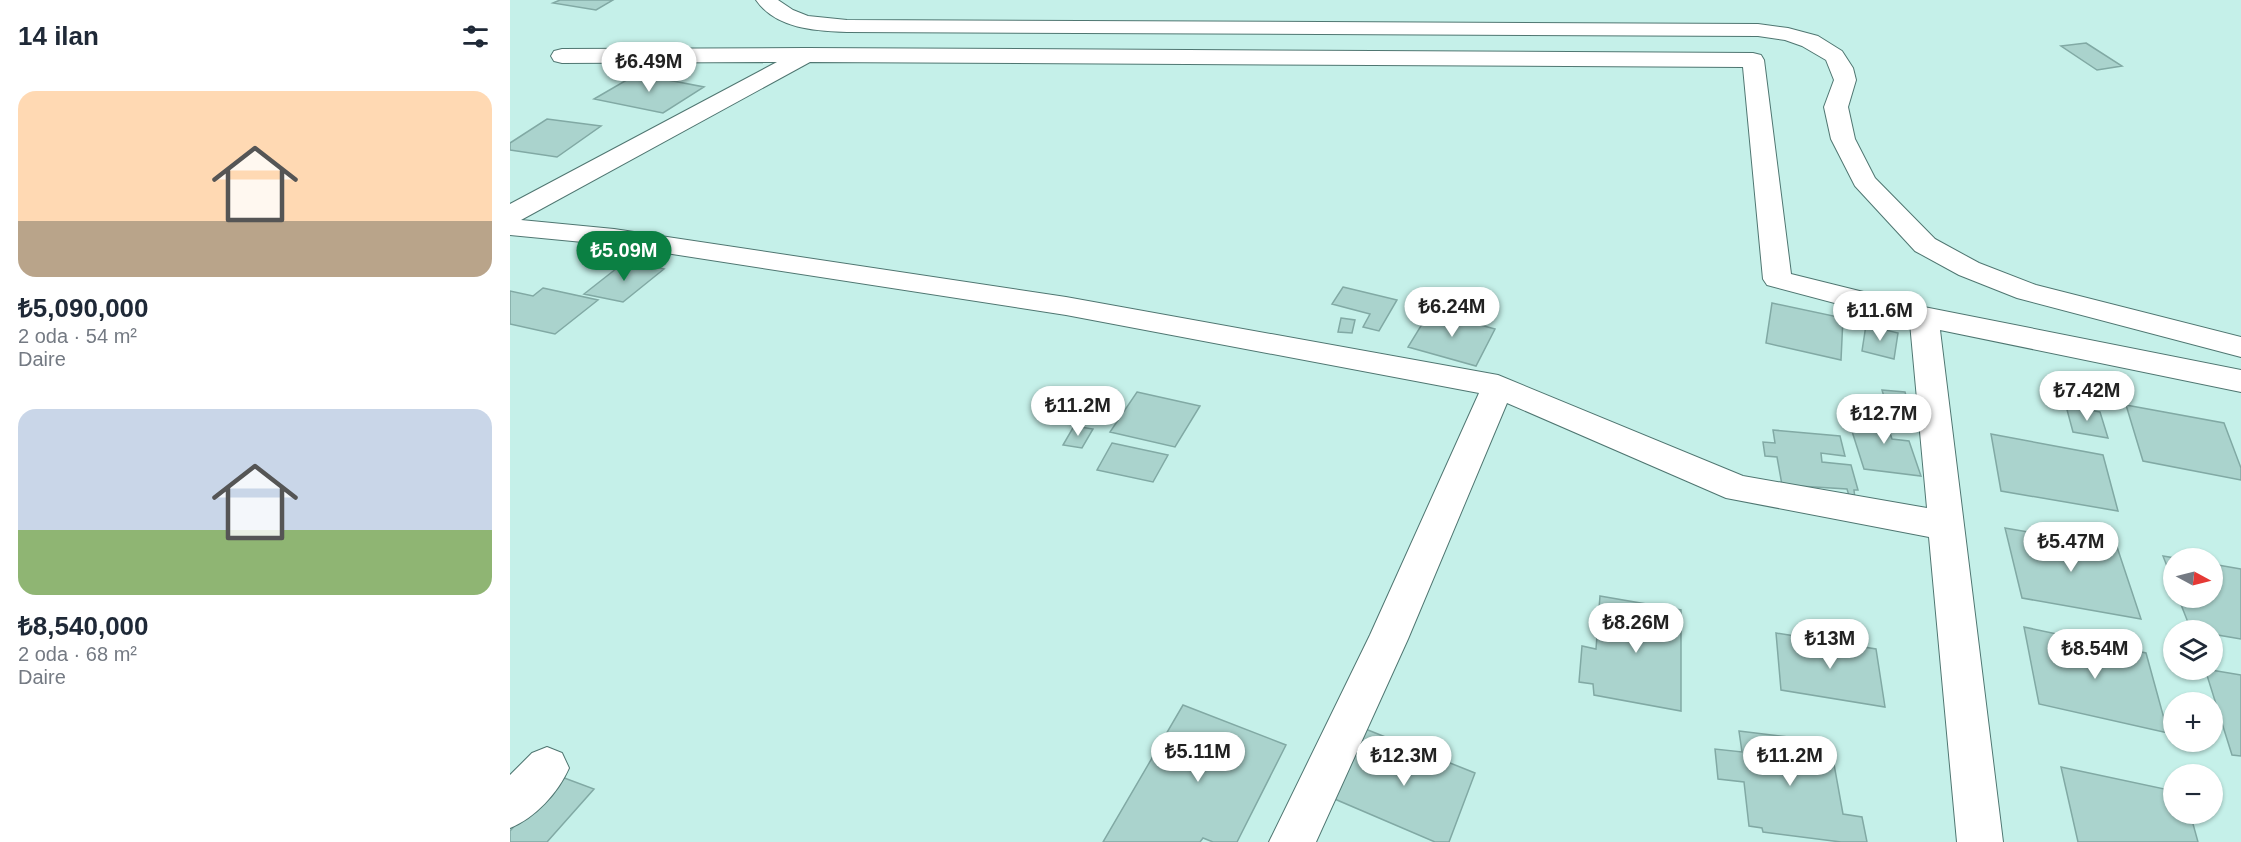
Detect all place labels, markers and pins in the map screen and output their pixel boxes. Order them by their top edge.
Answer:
pin: ₺6.49M [600,42,698,93]
pin: ₺5.09M [575,231,673,282]
pin: ₺6.24M [1403,287,1501,338]
pin: ₺11.6M [1831,291,1929,342]
pin: ₺7.42M [2038,371,2136,422]
pin: ₺11.2M [1029,386,1127,437]
pin: ₺12.7M [1835,394,1933,445]
pin: ₺5.47M [2022,522,2120,573]
pin: ₺8.26M [1587,603,1685,654]
pin: ₺13M [1794,619,1866,670]
pin: ₺8.54M [2046,629,2144,680]
pin: ₺5.11M [1149,732,1247,783]
pin: ₺12.3M [1355,736,1453,787]
pin: ₺11.2M [1741,736,1839,787]

